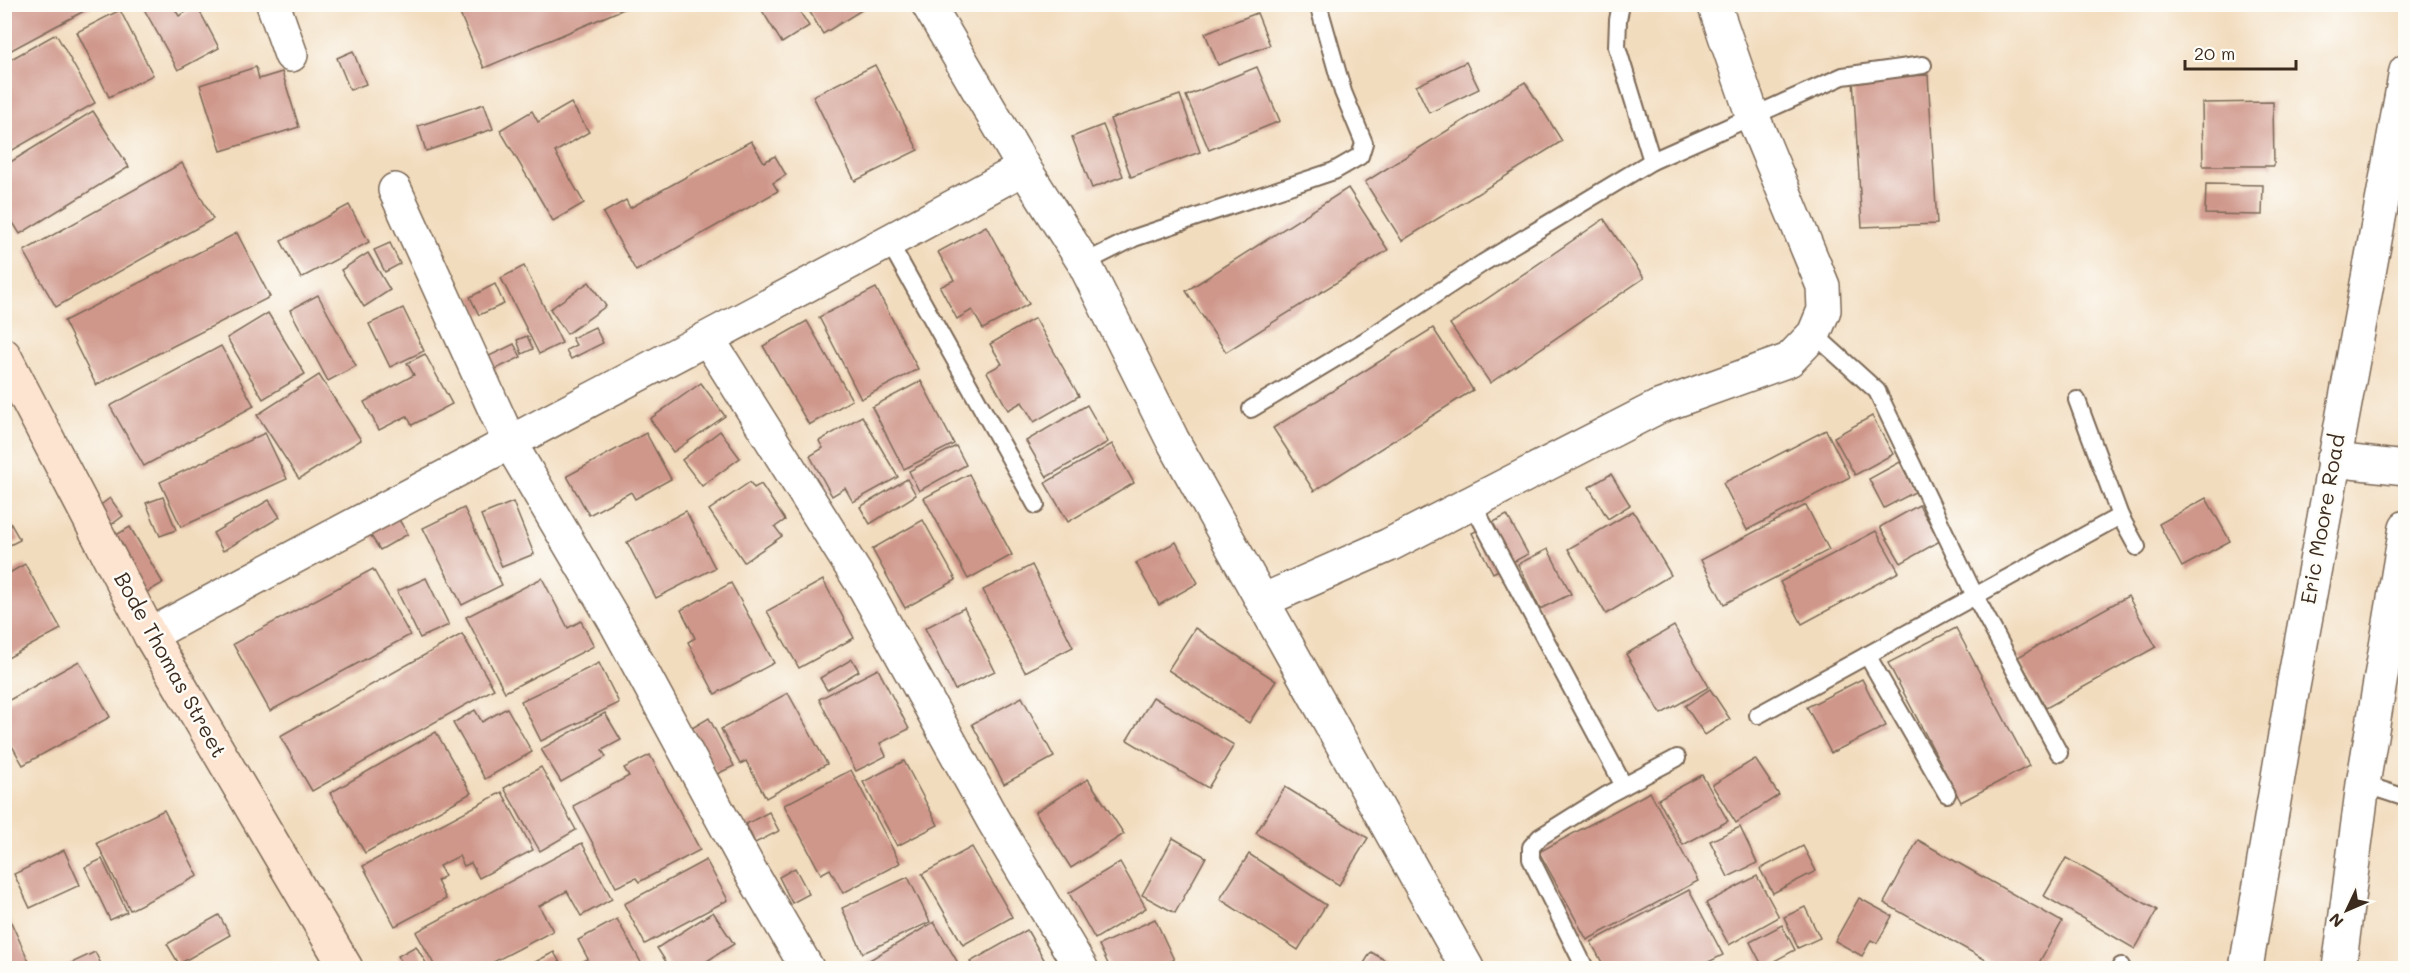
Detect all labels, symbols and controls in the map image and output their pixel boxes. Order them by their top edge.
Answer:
scale bar [2185,33,2296,71]
text: 20 m [2194,41,2235,65]
street label: Eric Moore Road [2293,432,2350,606]
street label: Bode Thomas Street [109,567,234,762]
north arrow [2317,880,2377,940]
text: N [2324,909,2348,932]

